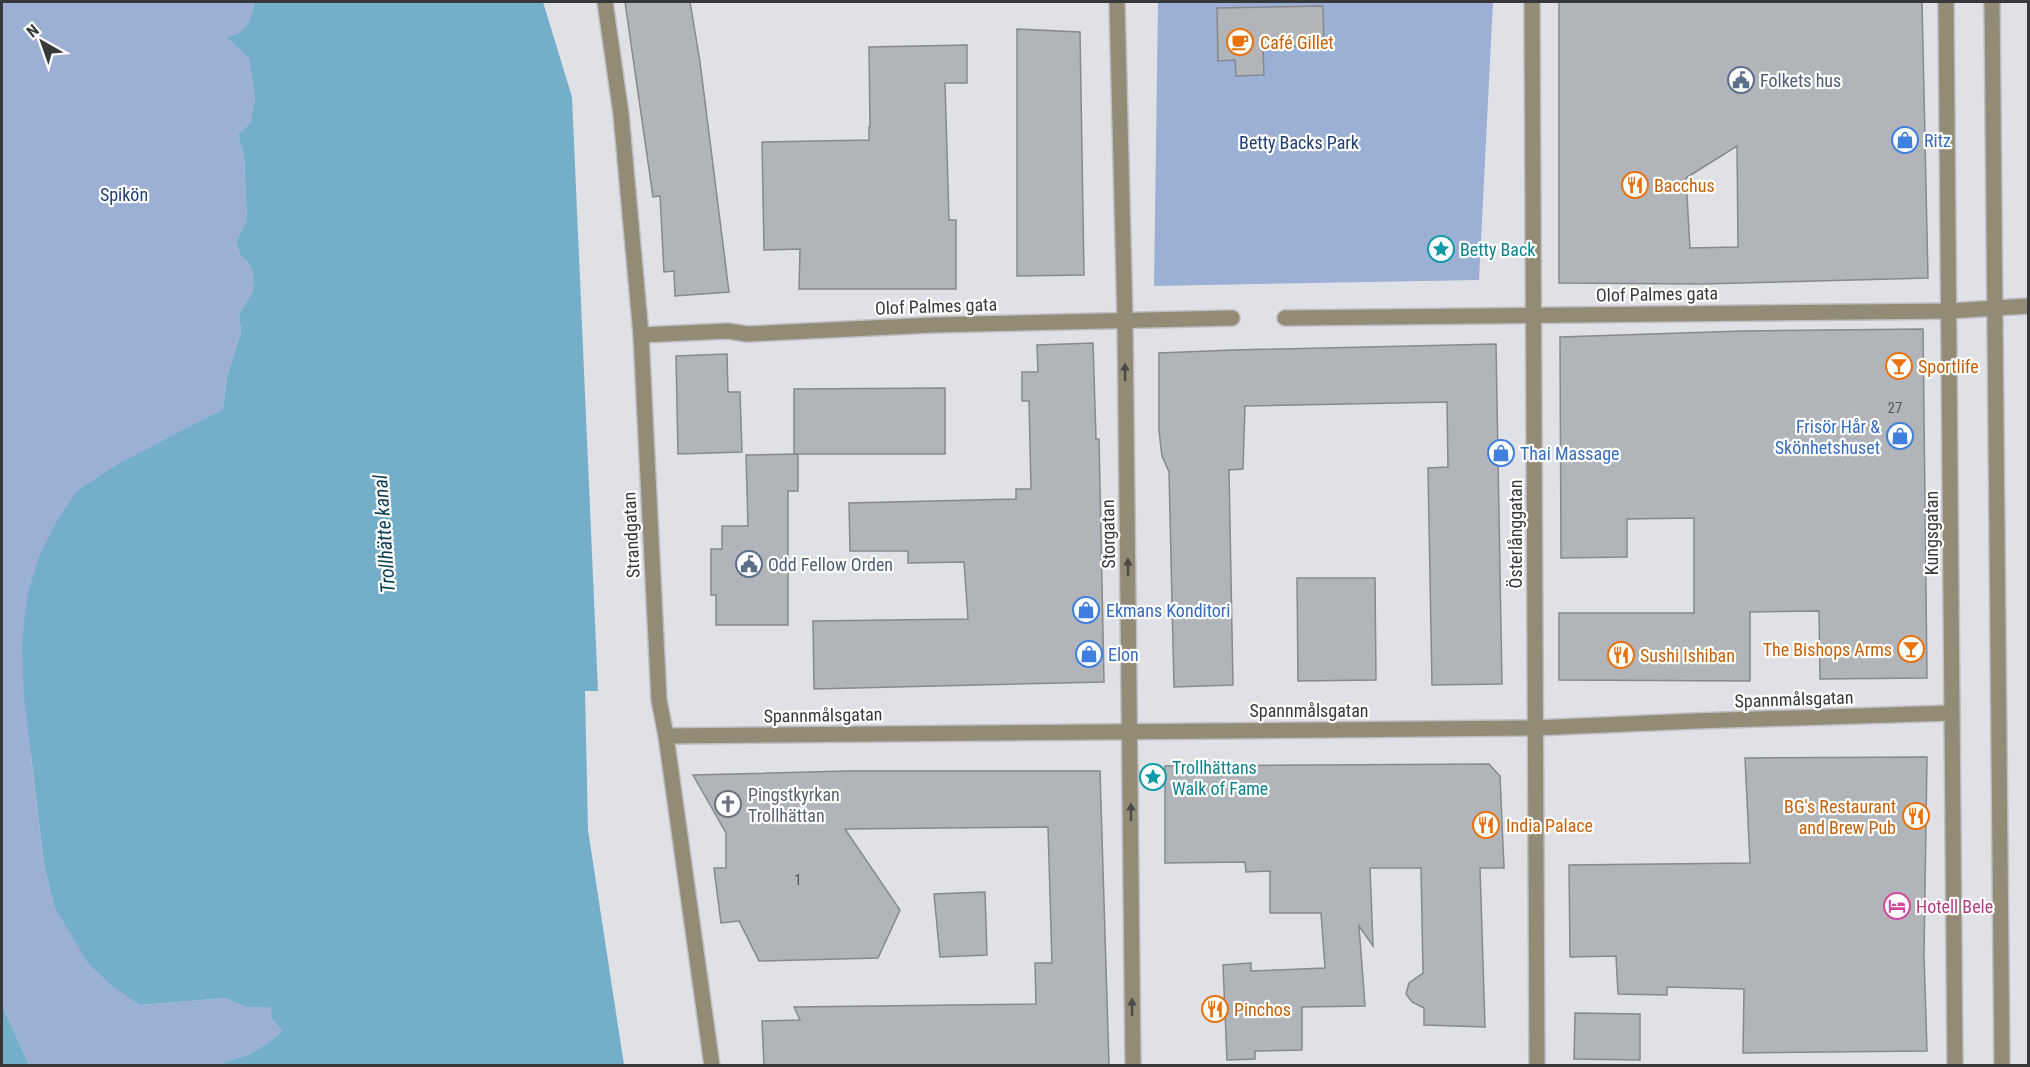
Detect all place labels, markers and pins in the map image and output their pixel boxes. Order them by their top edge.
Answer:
cafe icon: Café Gillet [1225,27,1255,57]
place label: Café Gillet [1260,32,1334,53]
public building icon: Folkets hus [1726,65,1756,95]
place label: Folkets hus [1760,70,1841,91]
shop icon: Ritz [1890,125,1920,155]
place label: Ritz [1924,130,1951,151]
restaurant icon: Bacchus [1620,170,1650,200]
place label: Bacchus [1654,175,1715,196]
place icon: Betty Back [1426,234,1456,264]
place label: Betty Back [1460,239,1535,260]
bar icon: Sportlife [1884,351,1914,381]
place label: Sportlife [1918,356,1979,377]
place label: Frisör Hår & Skönhetshuset [1775,416,1880,458]
shop icon: Frisör Hår & Skönhetshuset [1885,421,1915,451]
shop icon: Thai Massage [1486,438,1516,468]
place label: Thai Massage [1520,443,1620,464]
public building icon: Odd Fellow Orden [734,549,764,579]
place label: Odd Fellow Orden [768,554,893,575]
shop icon: Ekmans Konditori [1071,595,1101,625]
place label: Ekmans Konditori [1106,600,1231,621]
bar icon: The Bishops Arms [1896,634,1926,664]
shop icon: Elon [1074,639,1104,669]
place label: The Bishops Arms [1763,639,1892,660]
restaurant icon: Sushi Ishiban [1606,640,1636,670]
place label: Elon [1108,644,1139,665]
place label: Sushi Ishiban [1640,645,1735,666]
place label: Trollhättans Walk of Fame [1172,757,1268,799]
place icon: Trollhättans Walk of Fame [1138,762,1168,792]
place label: Pingstkyrkan Trollhättan [748,784,840,826]
church icon: Pingstkyrkan Trollhättan [713,789,743,819]
place label: BG's Restaurant and Brew Pub [1784,796,1896,838]
restaurant icon: BG's Restaurant and Brew Pub [1901,801,1931,831]
restaurant icon: India Palace [1471,810,1501,840]
place label: India Palace [1506,815,1593,836]
hotel icon: Hotell Bele [1882,891,1912,921]
place label: Hotell Bele [1916,896,1993,917]
restaurant icon: Pinchos [1200,994,1230,1024]
place label: Pinchos [1234,999,1291,1020]

